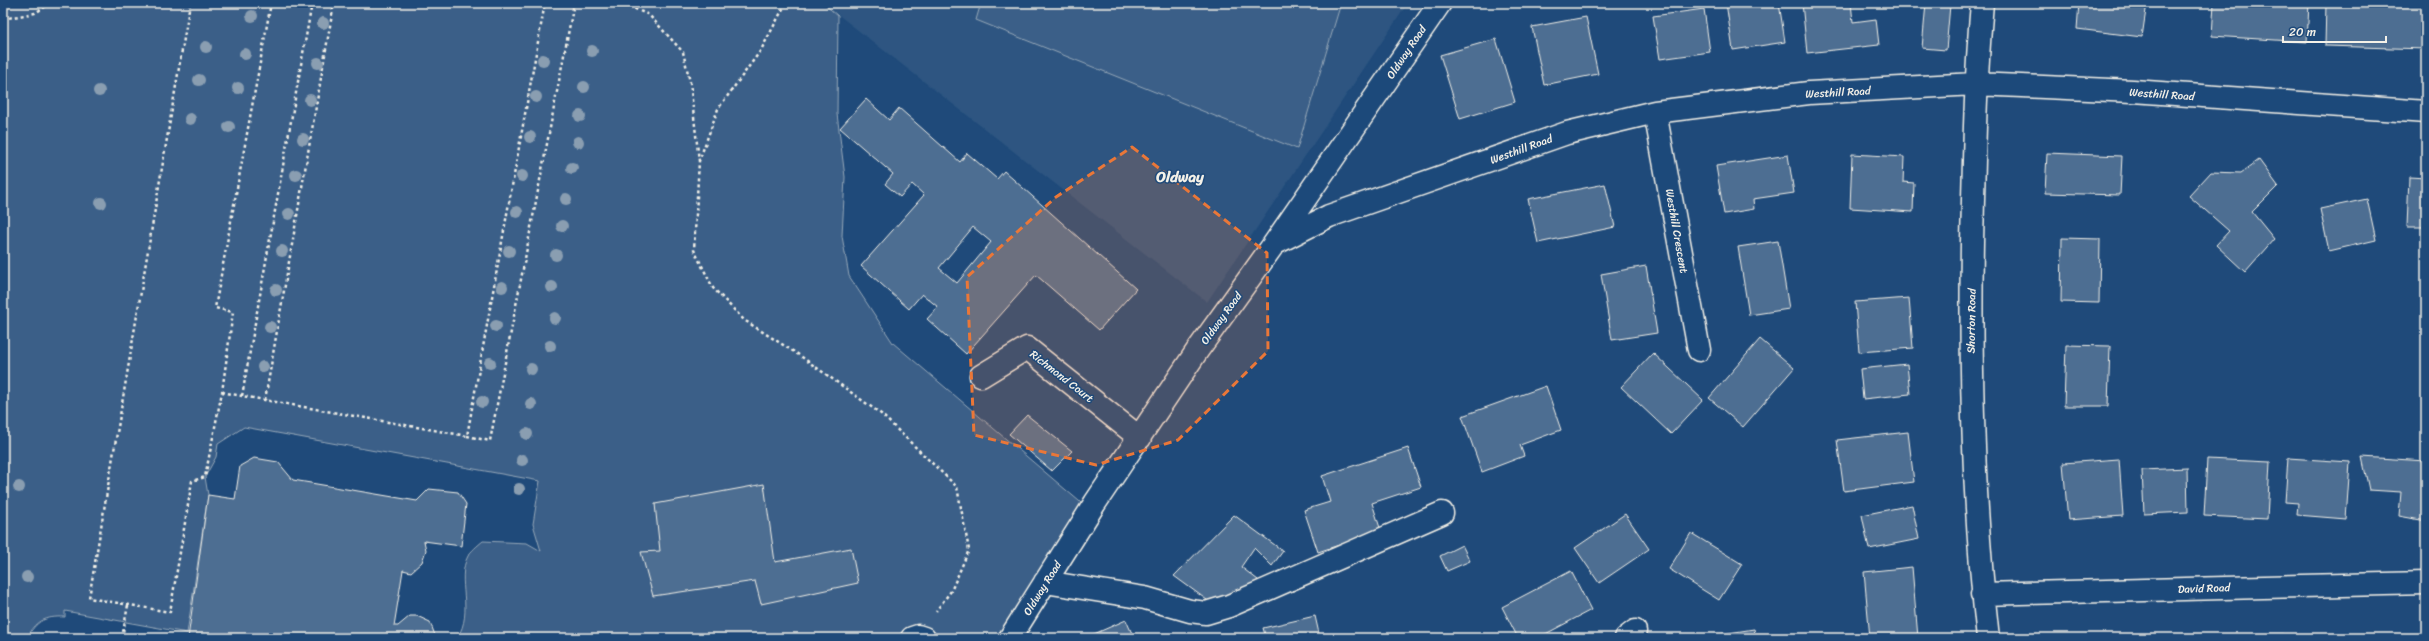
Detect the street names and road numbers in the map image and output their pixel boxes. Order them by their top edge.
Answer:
street label: Oldway Road [1381,21,1432,83]
street label: Westhill Road [1805,81,1872,104]
street label: Westhill Road [2129,83,2196,106]
street label: Westhill Road [1487,129,1556,170]
street label: Westhill Crescent [1660,187,1693,275]
street label: Oldway Road [1196,287,1248,349]
street label: Shorton Road [1961,287,1982,354]
street label: Richmond Court [1025,345,1098,408]
street label: Oldway Road [1018,556,1067,619]
street label: David Road [2178,578,2232,599]

